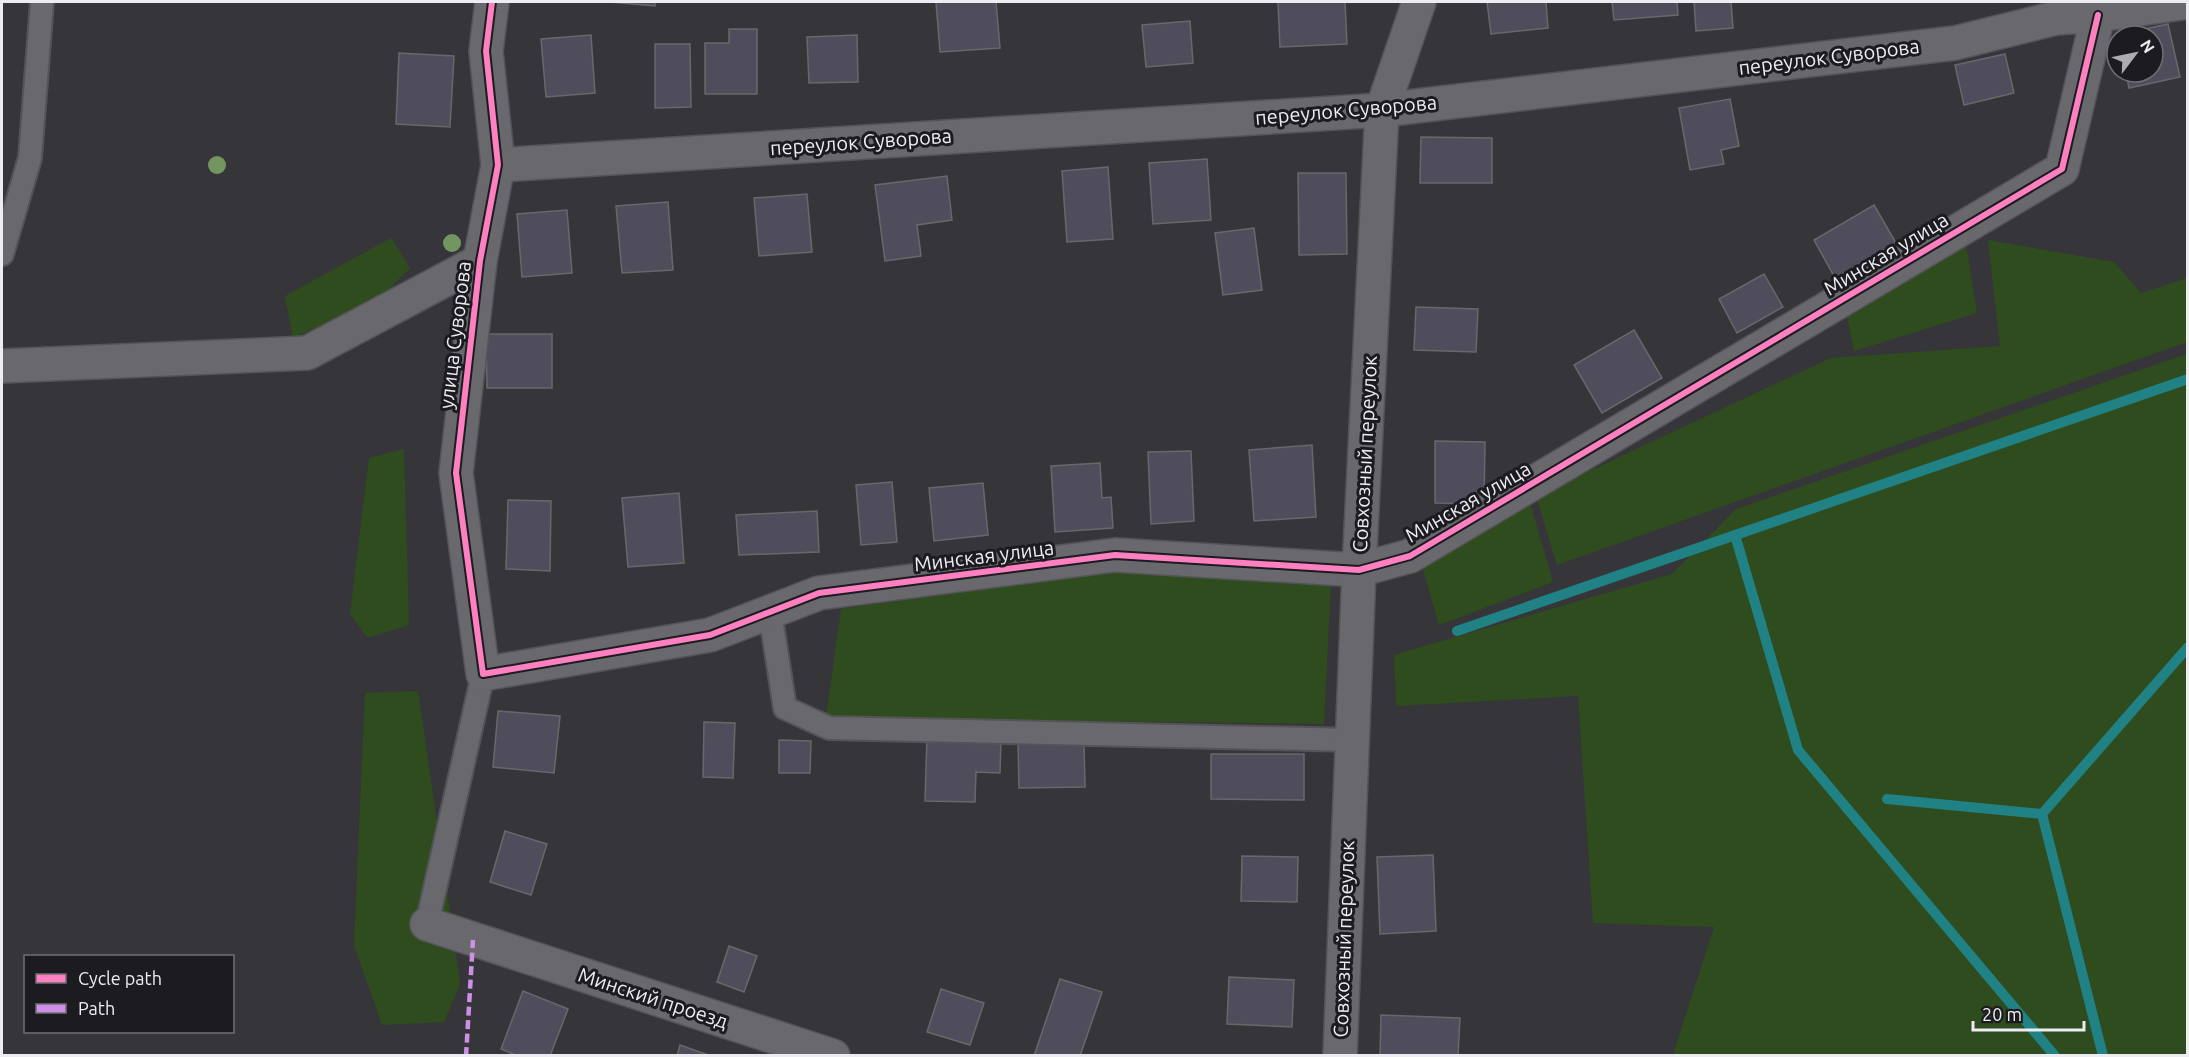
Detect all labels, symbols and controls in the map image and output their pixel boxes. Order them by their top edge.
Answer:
north arrow [2105,24,2165,84]
street label: переулок Суворова [1737,34,1921,79]
text: N [2137,36,2159,56]
street label: переулок Суворова [1254,90,1438,129]
street label: переулок Суворова [769,124,953,159]
street label: Минская улица [1819,207,1952,300]
street label: улица Суворова [434,260,475,410]
street label: Совхозный переулок [1348,355,1381,553]
street label: Минская улица [1401,456,1534,547]
street label: Минская улица [913,536,1055,576]
street label: Совхозный переулок [1329,840,1358,1038]
legend [24,955,234,1033]
street label: Минский проезд [575,962,731,1033]
text: Cycle path [78,968,162,988]
scale bar [1973,994,2084,1032]
text: Path [78,998,115,1018]
text: 20 m [1982,1004,2022,1024]

